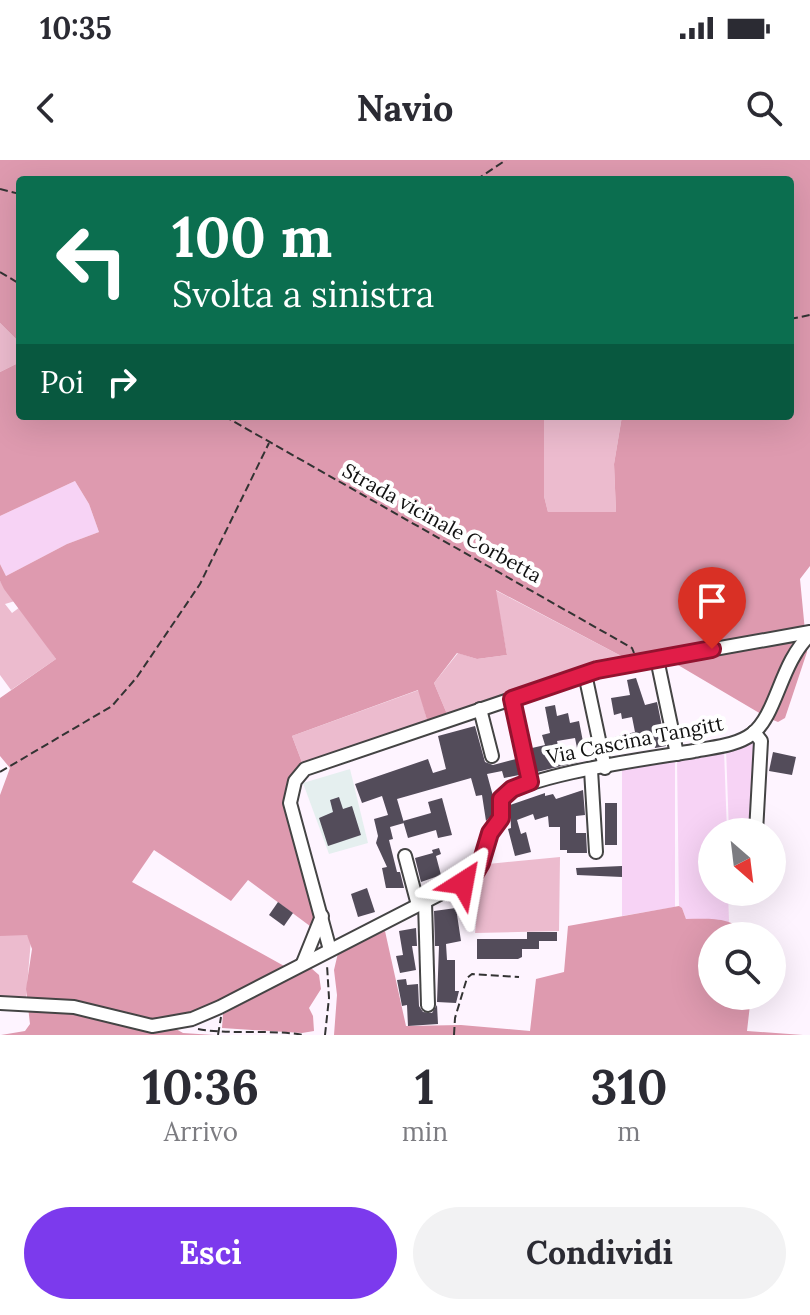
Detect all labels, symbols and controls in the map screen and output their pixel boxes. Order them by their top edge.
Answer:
text: 10:35 [40,9,112,47]
text: Navio [357,85,453,131]
icon: back [24,86,68,130]
icon: search [742,86,786,130]
text: 100 m [172,201,332,272]
icon: left [40,208,144,312]
text: Svolta a sinistra [172,271,434,317]
icon: right [100,360,144,404]
text: Poi [40,363,84,401]
street label: Strada vicinale Corbetta [338,457,546,588]
pin [678,567,746,649]
icon: arrive [690,579,734,623]
street label: Via Cascina Tangitt [543,710,726,769]
north arrow [698,818,786,906]
map controls [698,818,786,1010]
position arrow [421,841,505,925]
button: search [698,922,786,1010]
text: 10:36 [143,1056,259,1117]
text: 1 [415,1056,435,1117]
text: 310 [591,1056,667,1117]
text: Arrivo [164,1115,238,1148]
text: min [402,1115,448,1148]
text: m [617,1115,641,1148]
button: Esci [24,1207,397,1299]
button: Condividi [413,1207,786,1299]

